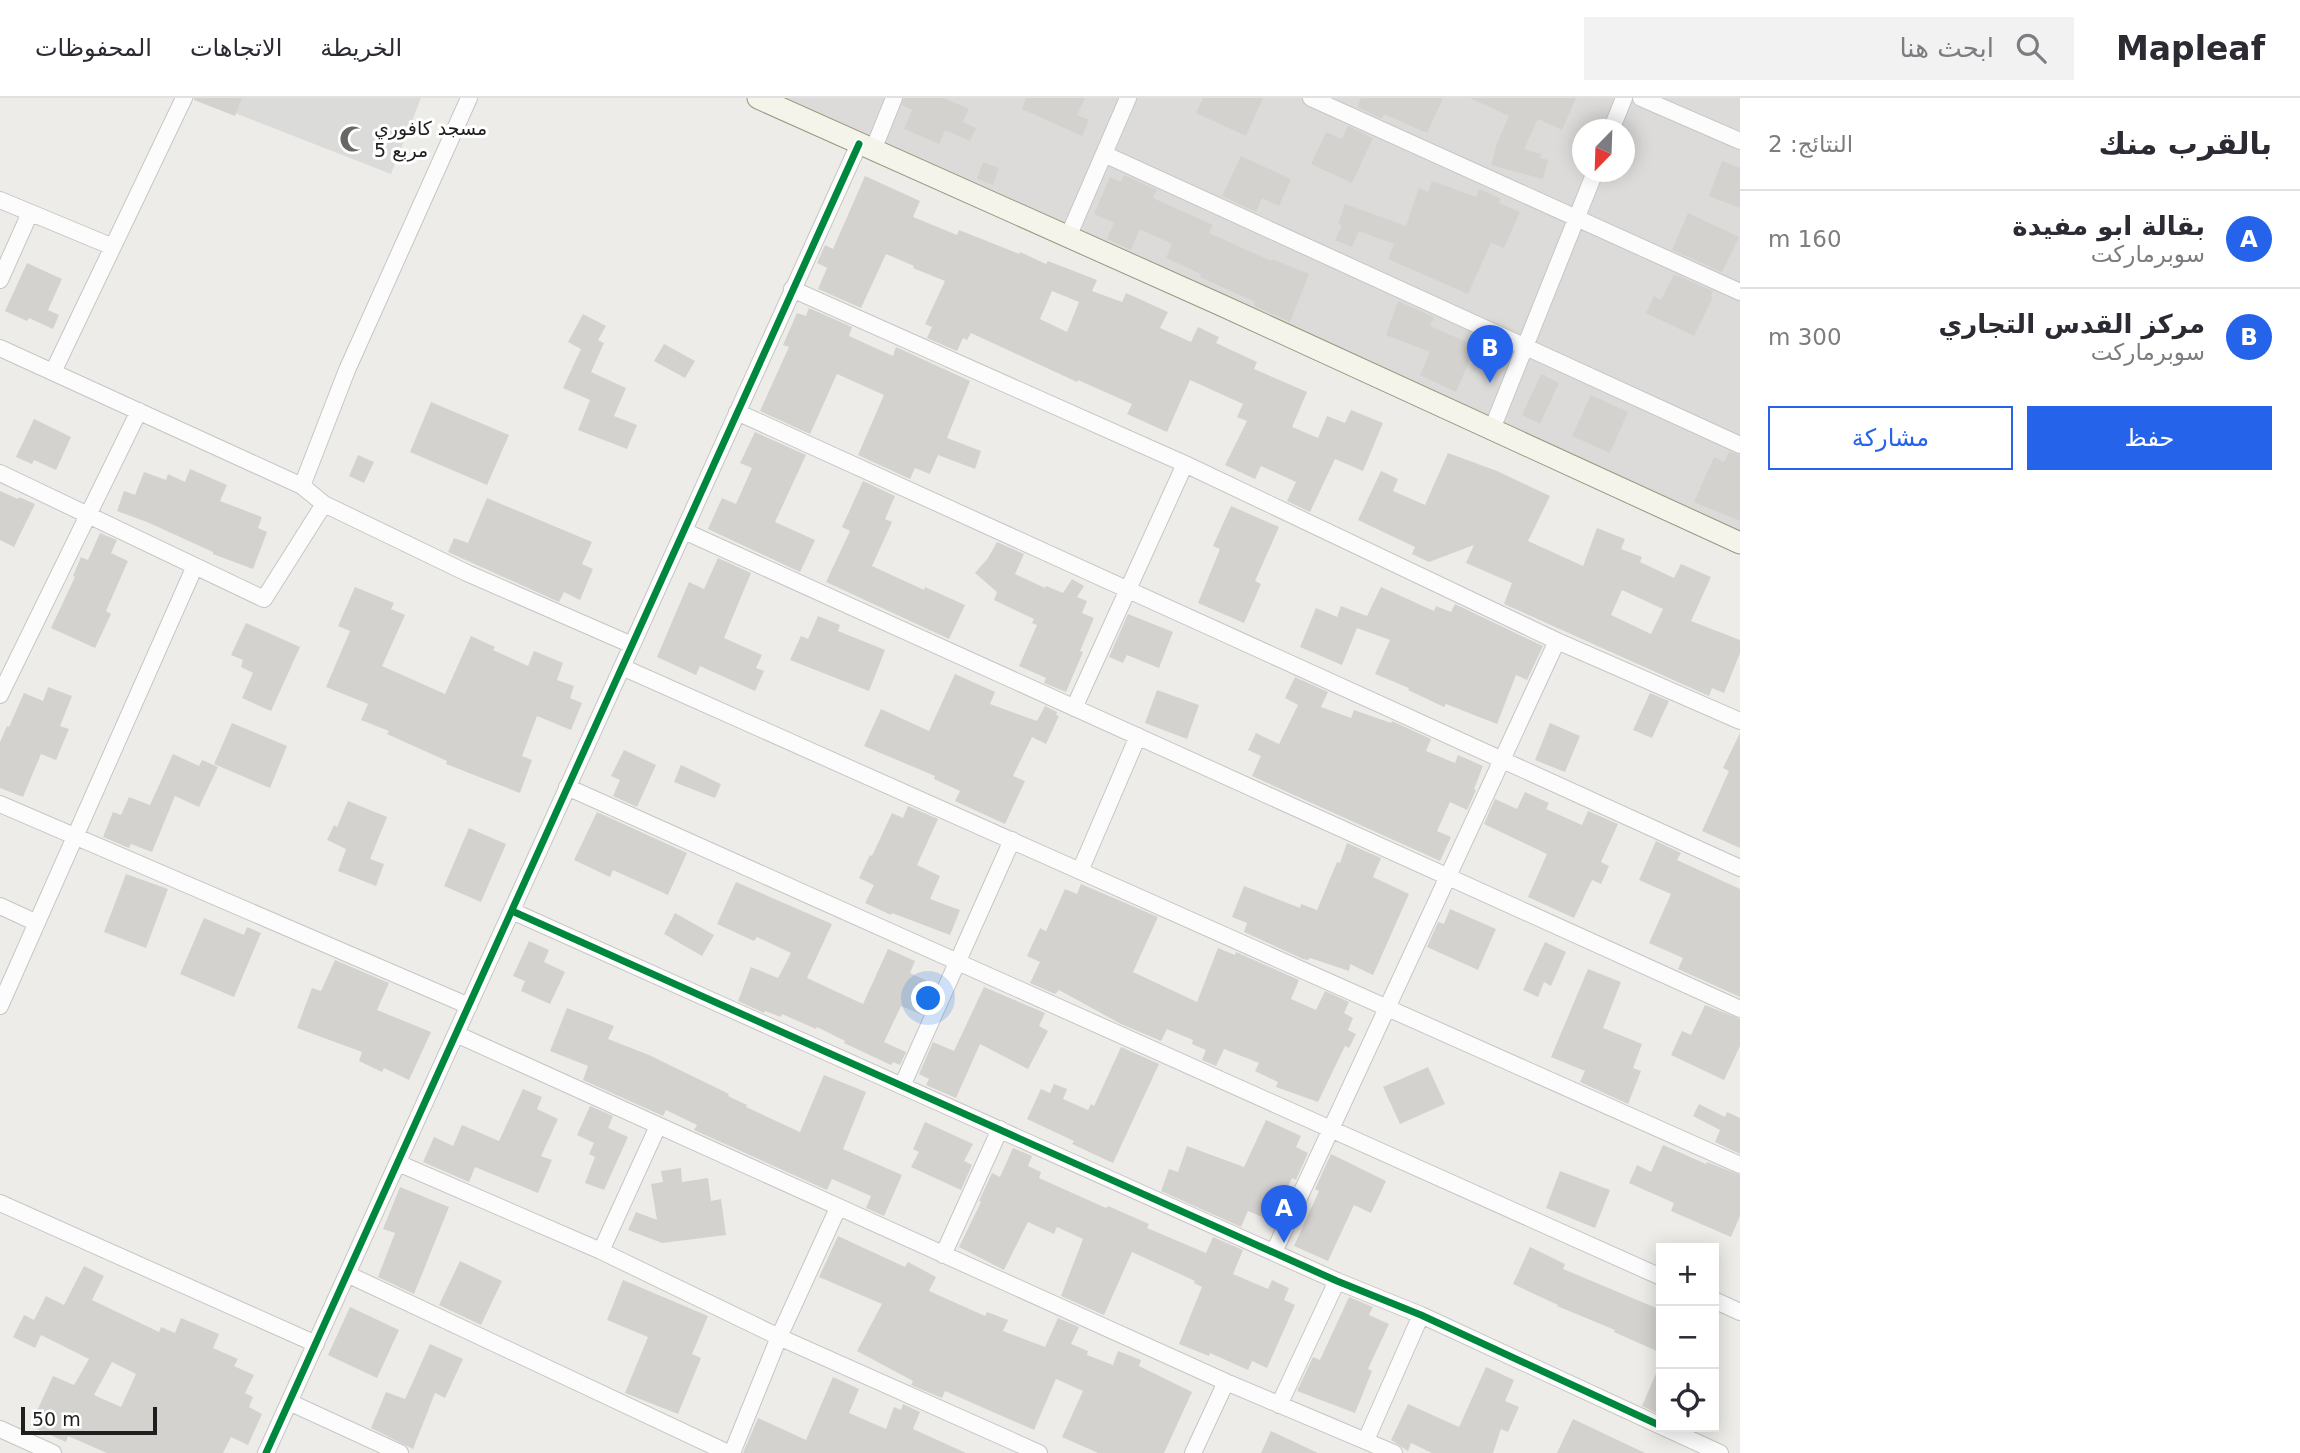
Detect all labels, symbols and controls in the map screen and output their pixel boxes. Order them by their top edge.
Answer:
search box [1584,17,2074,80]
icon: search [2012,29,2050,67]
text: Mapleaf [2116,29,2265,68]
text: ابحث هنا [1899,33,1994,63]
text: المحفوظات [35,34,152,62]
text: الاتجاهات [190,34,282,62]
text: الخريطة [320,34,402,62]
place label: مسجد كافوري مربع 5 [374,117,487,162]
north arrow [1572,119,1635,182]
mosque icon: مسجد كافوري مربع 5 [338,124,368,154]
text: بالقرب منك [2099,126,2272,161]
text: النتائج: 2 [1768,131,1853,157]
text: بقالة ابو مفيدة [2012,211,2205,241]
text: 160 m [1768,226,1842,252]
text: A [2240,226,2258,252]
text: سوبرماركت [2091,241,2205,267]
text: مركز القدس التجاري [1938,309,2205,339]
text: 300 m [1768,324,1842,350]
text: B [2240,324,2258,350]
pin: B [1467,325,1513,383]
text: سوبرماركت [2091,339,2205,365]
button: مشاركة [1768,406,2013,470]
button: حفظ [2027,406,2272,470]
your location [911,981,945,1015]
pin: A [1261,1185,1307,1243]
map controls [1656,1243,1719,1432]
button: + [1656,1243,1719,1306]
button: − [1656,1306,1719,1369]
button: locate [1656,1369,1719,1432]
scale bar [21,1404,158,1436]
text: 50 m [32,1408,81,1430]

